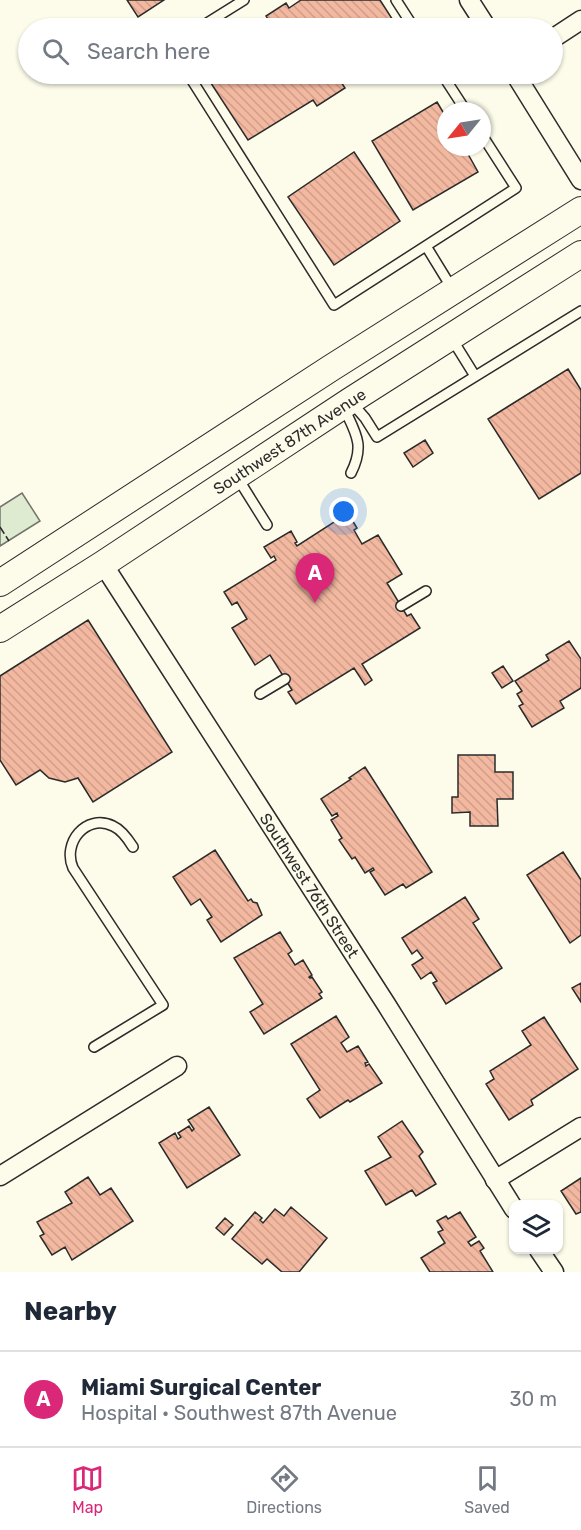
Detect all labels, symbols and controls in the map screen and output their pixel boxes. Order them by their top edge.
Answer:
search box [18,18,563,84]
icon: search [39,35,72,68]
text: Search here [87,38,210,65]
north arrow [437,102,491,156]
street label: Southwest 87th Avenue [210,384,369,499]
your location [329,497,358,526]
pin: A [296,554,334,603]
street label: Southwest 76th Street [256,810,363,961]
map controls [509,1200,563,1254]
button: layers [509,1200,563,1254]
text: Nearby [24,1296,117,1327]
text: Miami Surgical Center [81,1374,321,1401]
text: A [36,1387,51,1411]
text: 30 m [510,1387,557,1411]
text: Hospital · Southwest 87th Avenue [81,1401,397,1425]
tab: Map [71,1462,104,1517]
tab: Directions [246,1462,322,1517]
tab: Saved [464,1462,510,1517]

